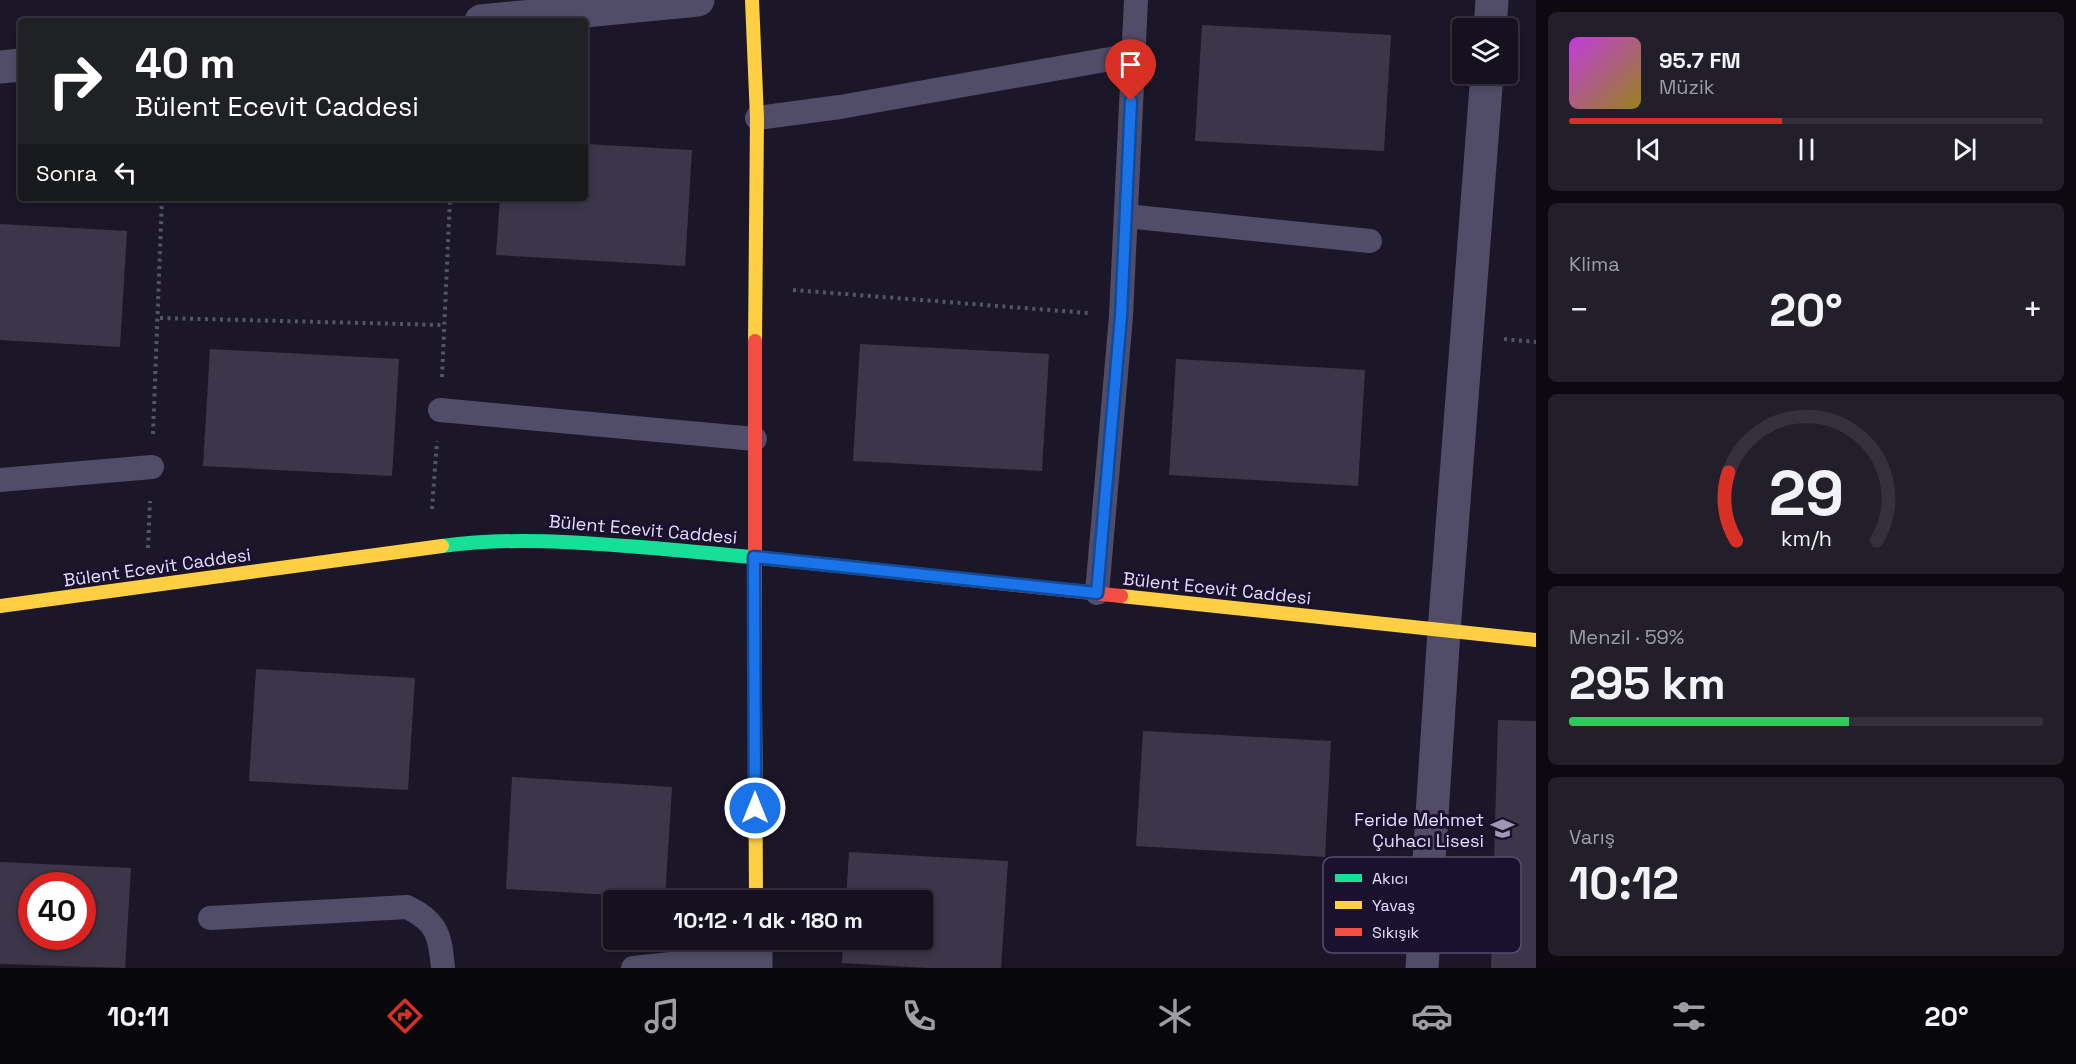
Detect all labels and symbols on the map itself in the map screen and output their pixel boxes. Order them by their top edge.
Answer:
pin [1105,39,1156,101]
street label: Bülent Ecevit Caddesi [548,509,738,549]
street label: Bülent Ecevit Caddesi [62,542,252,592]
street label: Bülent Ecevit Caddesi [1122,567,1312,609]
position arrow [723,776,787,840]
place label: Feride Mehmet Çuhacı Lisesi [1354,808,1484,852]
school or university icon: Feride Mehmet Çuhacı Lisesi [1489,816,1515,842]
legend [1323,857,1521,953]
text: Akıcı [1372,868,1408,889]
speed limit sign: 40 [18,872,96,950]
text: Yavaş [1372,895,1415,916]
text: Sıkışık [1372,922,1420,943]

